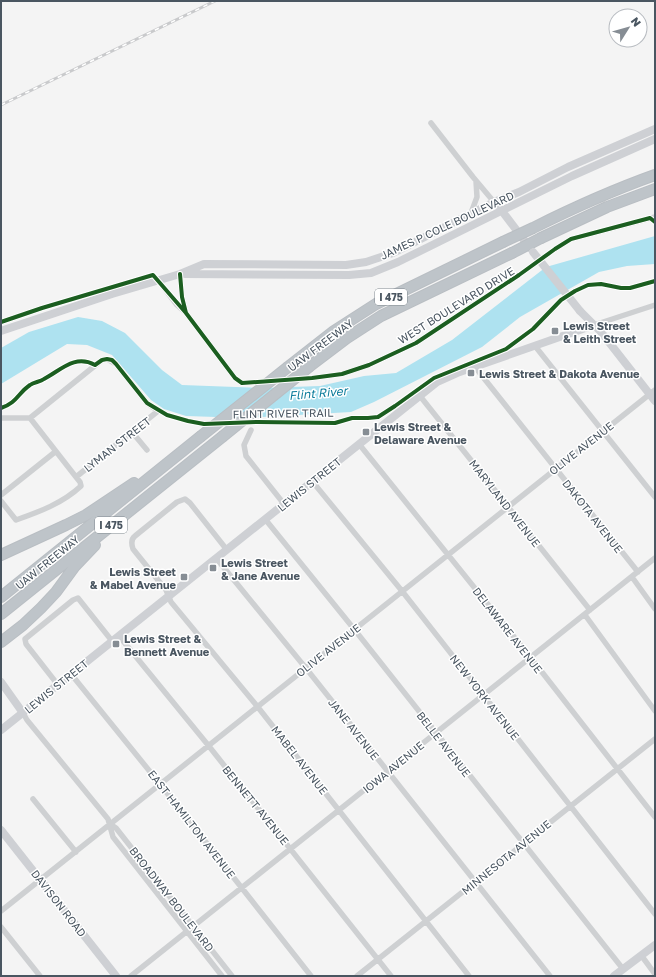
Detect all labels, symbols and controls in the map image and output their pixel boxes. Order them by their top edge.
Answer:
north arrow [608,8,648,48]
text: N [629,14,644,29]
street label: JAMES P COLE BOULEVARD [378,188,516,262]
street label: WEST BOULEVARD DRIVE [395,264,517,346]
road number: I 475 [375,289,407,305]
street label: UAW FREEWAY [285,316,355,374]
place label: Lewis Street & Leith Street [563,319,637,345]
marker: Lewis Street & Leith Street [550,326,560,336]
place label: Lewis Street & Dakota Avenue [479,367,640,380]
marker: Lewis Street & Dakota Avenue [466,368,476,378]
water label: Flint River [288,383,350,403]
street label: FLINT RIVER TRAIL [232,406,334,420]
street label: LYMAN STREET [81,414,153,474]
street label: OLIVE AVENUE [546,419,616,477]
place label: Lewis Street & Delaware Avenue [374,420,467,446]
marker: Lewis Street & Delaware Avenue [361,427,371,437]
street label: LEWIS STREET [274,454,344,514]
street label: MARYLAND AVENUE [467,457,543,550]
street label: DAKOTA AVENUE [560,477,626,556]
road number: I 475 [95,517,127,533]
street label: UAW FREEWAY [12,532,82,592]
place label: Lewis Street & Jane Avenue [221,556,300,582]
marker: Lewis Street & Jane Avenue [208,563,218,573]
place label: Lewis Street & Mabel Avenue [90,565,177,591]
marker: Lewis Street & Mabel Avenue [179,572,189,582]
street label: DELAWARE AVENUE [470,584,546,676]
street label: OLIVE AVENUE [293,621,363,679]
place label: Lewis Street & Bennett Avenue [124,632,210,658]
marker: Lewis Street & Bennett Avenue [111,639,121,649]
street label: NEW YORK AVENUE [448,652,523,742]
street label: LEWIS STREET [21,656,91,716]
street label: JANE AVENUE [326,696,382,763]
street label: BELLE AVENUE [414,709,474,780]
street label: MABEL AVENUE [269,723,331,797]
street label: IOWA AVENUE [360,738,426,796]
street label: BENNETT AVENUE [220,763,292,847]
street label: EAST HAMILTON AVENUE [146,767,239,881]
street label: MINNESOTA AVENUE [459,817,553,897]
street label: BROADWAY BOULEVARD [127,844,217,954]
street label: DAVISON ROAD [29,867,89,939]

